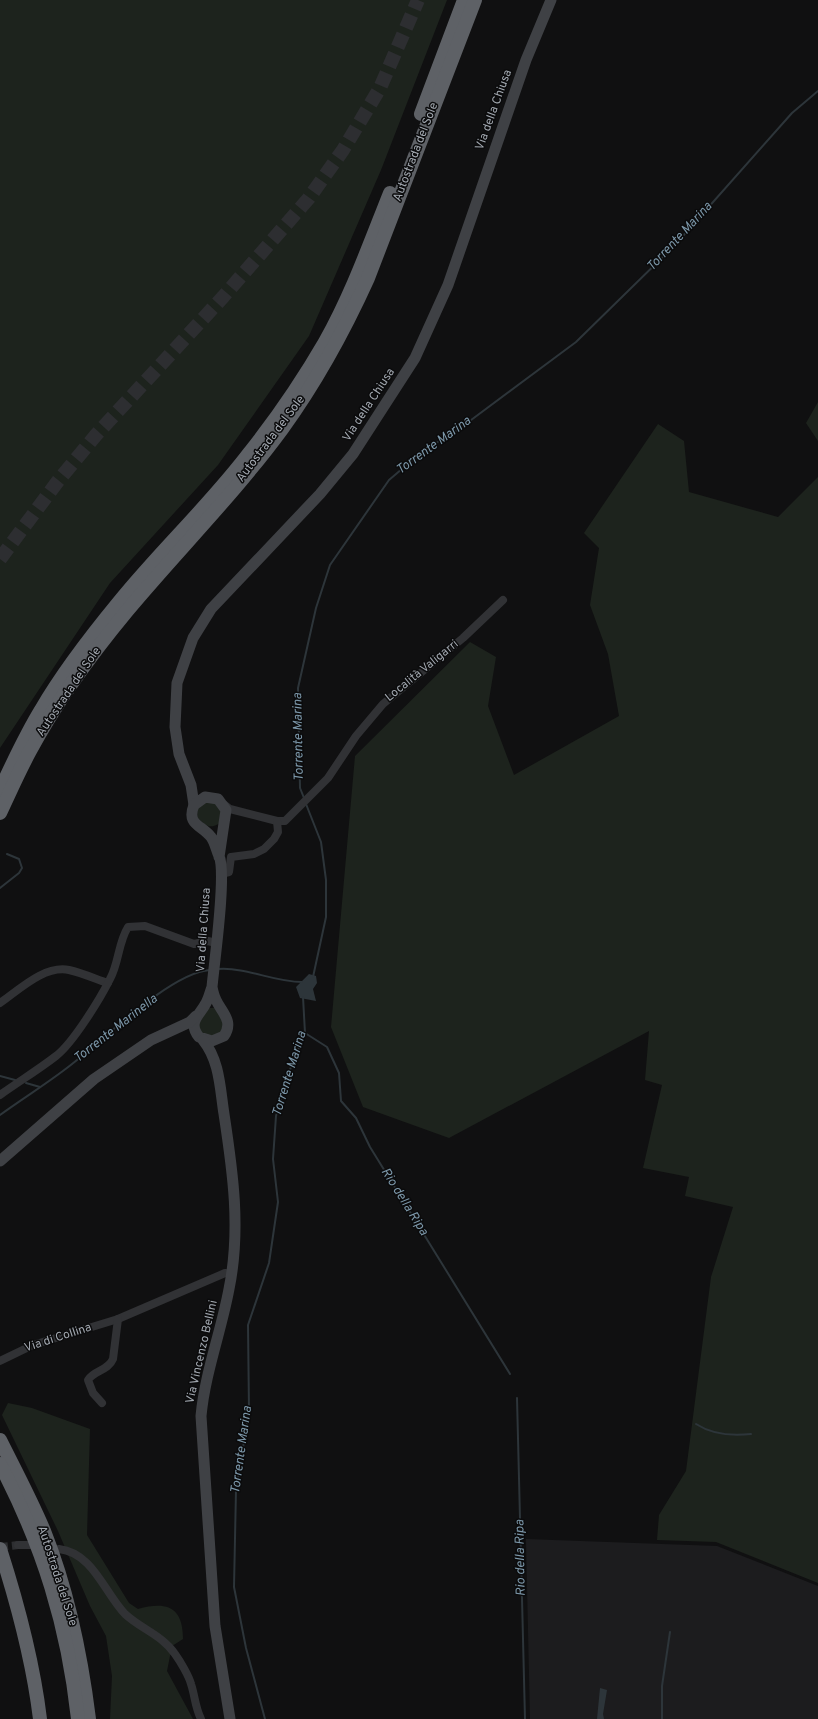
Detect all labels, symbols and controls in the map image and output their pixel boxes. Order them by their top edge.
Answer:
street label: Via della Chiusa [472,67,516,153]
street label: Autostrada del Sole [390,100,442,204]
water label: Torrente Marina [644,199,716,275]
street label: Via della Chiusa [339,365,399,445]
street label: Autostrada del Sole [233,392,309,486]
water label: Torrente Marina [393,413,475,478]
street label: Località Valigarri [382,636,462,706]
street label: Autostrada del Sole [33,644,105,740]
water label: Torrente Marina [290,692,308,781]
street label: Via della Chiusa [193,887,215,973]
water label: Torrente Marinella [71,991,161,1067]
water label: Torrente Marina [269,1029,311,1119]
water label: Rio della Ripa [377,1165,431,1239]
street label: Via Vincenzo Bellini [182,1299,222,1405]
street label: Via di Collina [22,1320,94,1356]
water label: Torrente Marina [228,1405,256,1495]
water label: Rio della Ripa [512,1519,530,1597]
street label: Autostrada del Sole [33,1524,81,1628]

